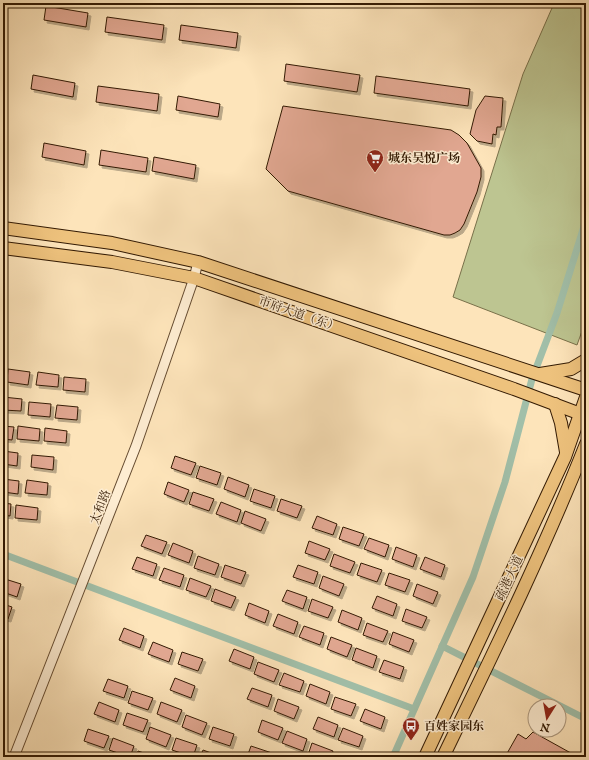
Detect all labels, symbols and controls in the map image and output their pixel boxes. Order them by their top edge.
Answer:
supermarket icon: 城东吴悦广场 [365,148,385,173]
place label: 城东吴悦广场 [388,151,460,166]
street label: 市府大道（东） [257,294,341,335]
street label: 太和路 [87,488,114,527]
street label: 疏港大道 [493,553,526,603]
north arrow [527,698,567,738]
bus stop icon: 百姓家园东 [401,716,421,741]
place label: 百姓家园东 [424,719,484,734]
text: N [539,719,552,735]

